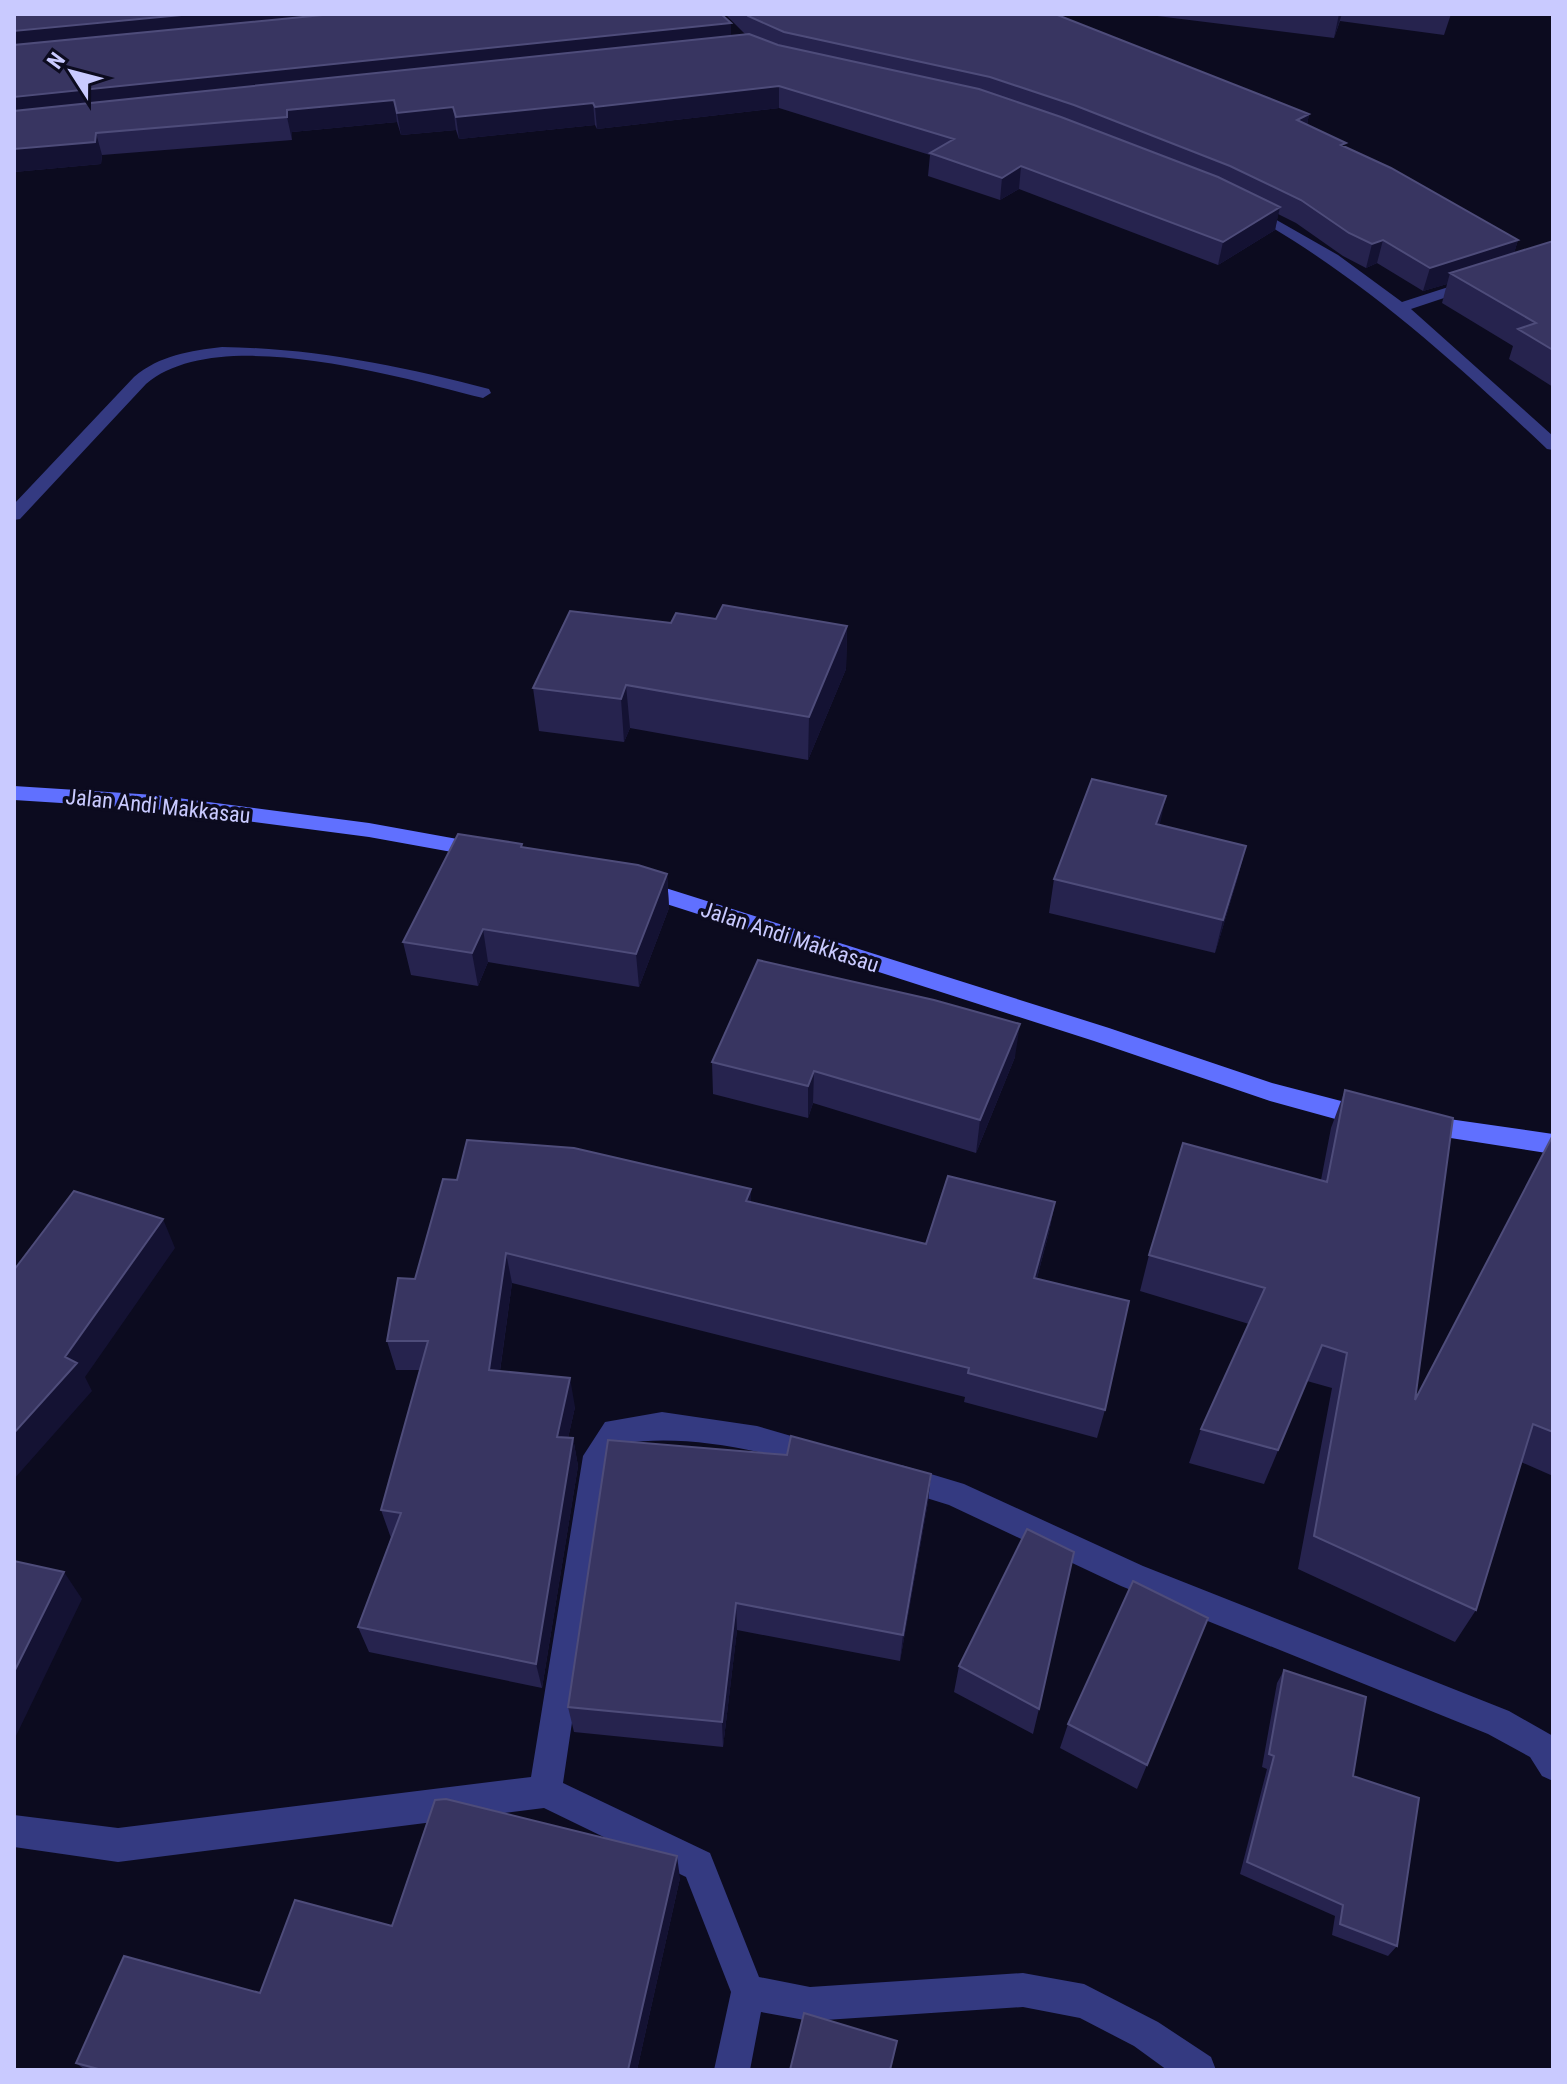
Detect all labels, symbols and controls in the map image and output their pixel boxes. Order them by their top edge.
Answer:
north arrow [32,32,112,112]
text: N [42,48,70,73]
street label: Jalan Andi Makkasau [64,784,252,828]
street label: Jalan Andi Makkasau [698,896,882,978]

